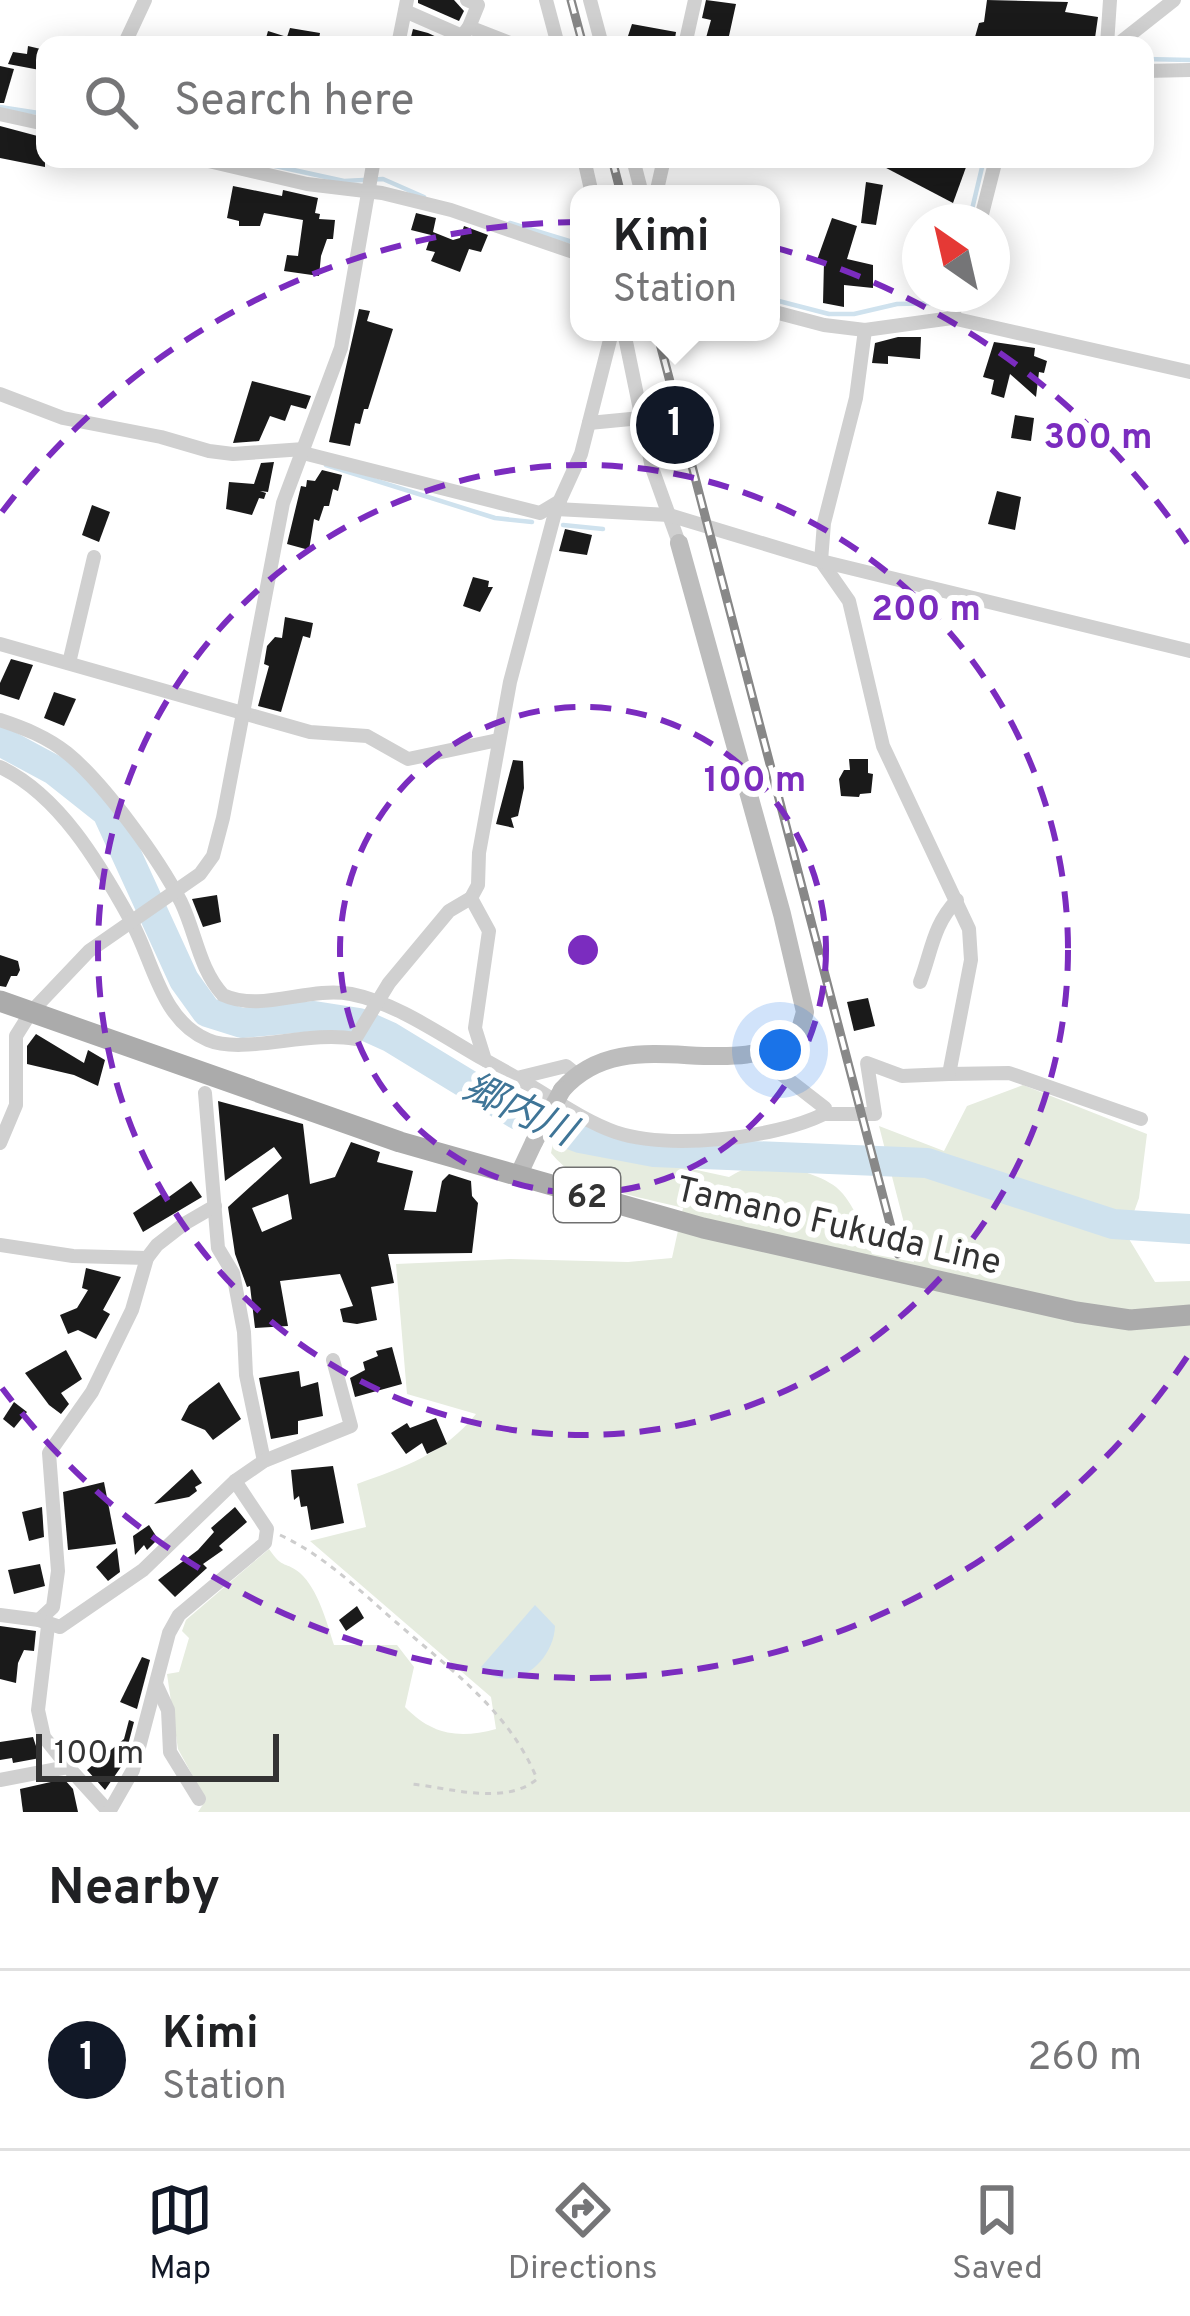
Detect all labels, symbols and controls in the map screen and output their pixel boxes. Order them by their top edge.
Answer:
search box [36,36,1154,168]
icon: search [78,69,144,135]
text: Search here [174,74,414,131]
popup [570,185,780,341]
north arrow [902,204,1010,312]
text: Kimi [613,210,709,267]
text: Station [613,267,737,316]
pin: 1 [636,380,714,470]
text: 300 m [1043,416,1153,462]
text: 200 m [871,588,981,634]
text: 100 m [704,759,806,805]
centre of rings [562,929,604,971]
your location [750,1020,810,1080]
water label: 郷内川 [455,1065,585,1161]
road number: 62 [554,1168,620,1222]
street label: Tamano Fukuda Line [671,1168,1005,1288]
scale bar [36,1728,279,1781]
text: 100 m [54,1734,144,1776]
text: Nearby [48,1858,220,1923]
text: Kimi [162,2007,259,2064]
text: 1 [79,2035,95,2084]
text: 260 m [1028,2035,1142,2084]
text: Station [162,2064,287,2113]
tab: Map [147,2177,213,2291]
tab: Directions [508,2177,658,2291]
tab: Saved [952,2177,1043,2291]

